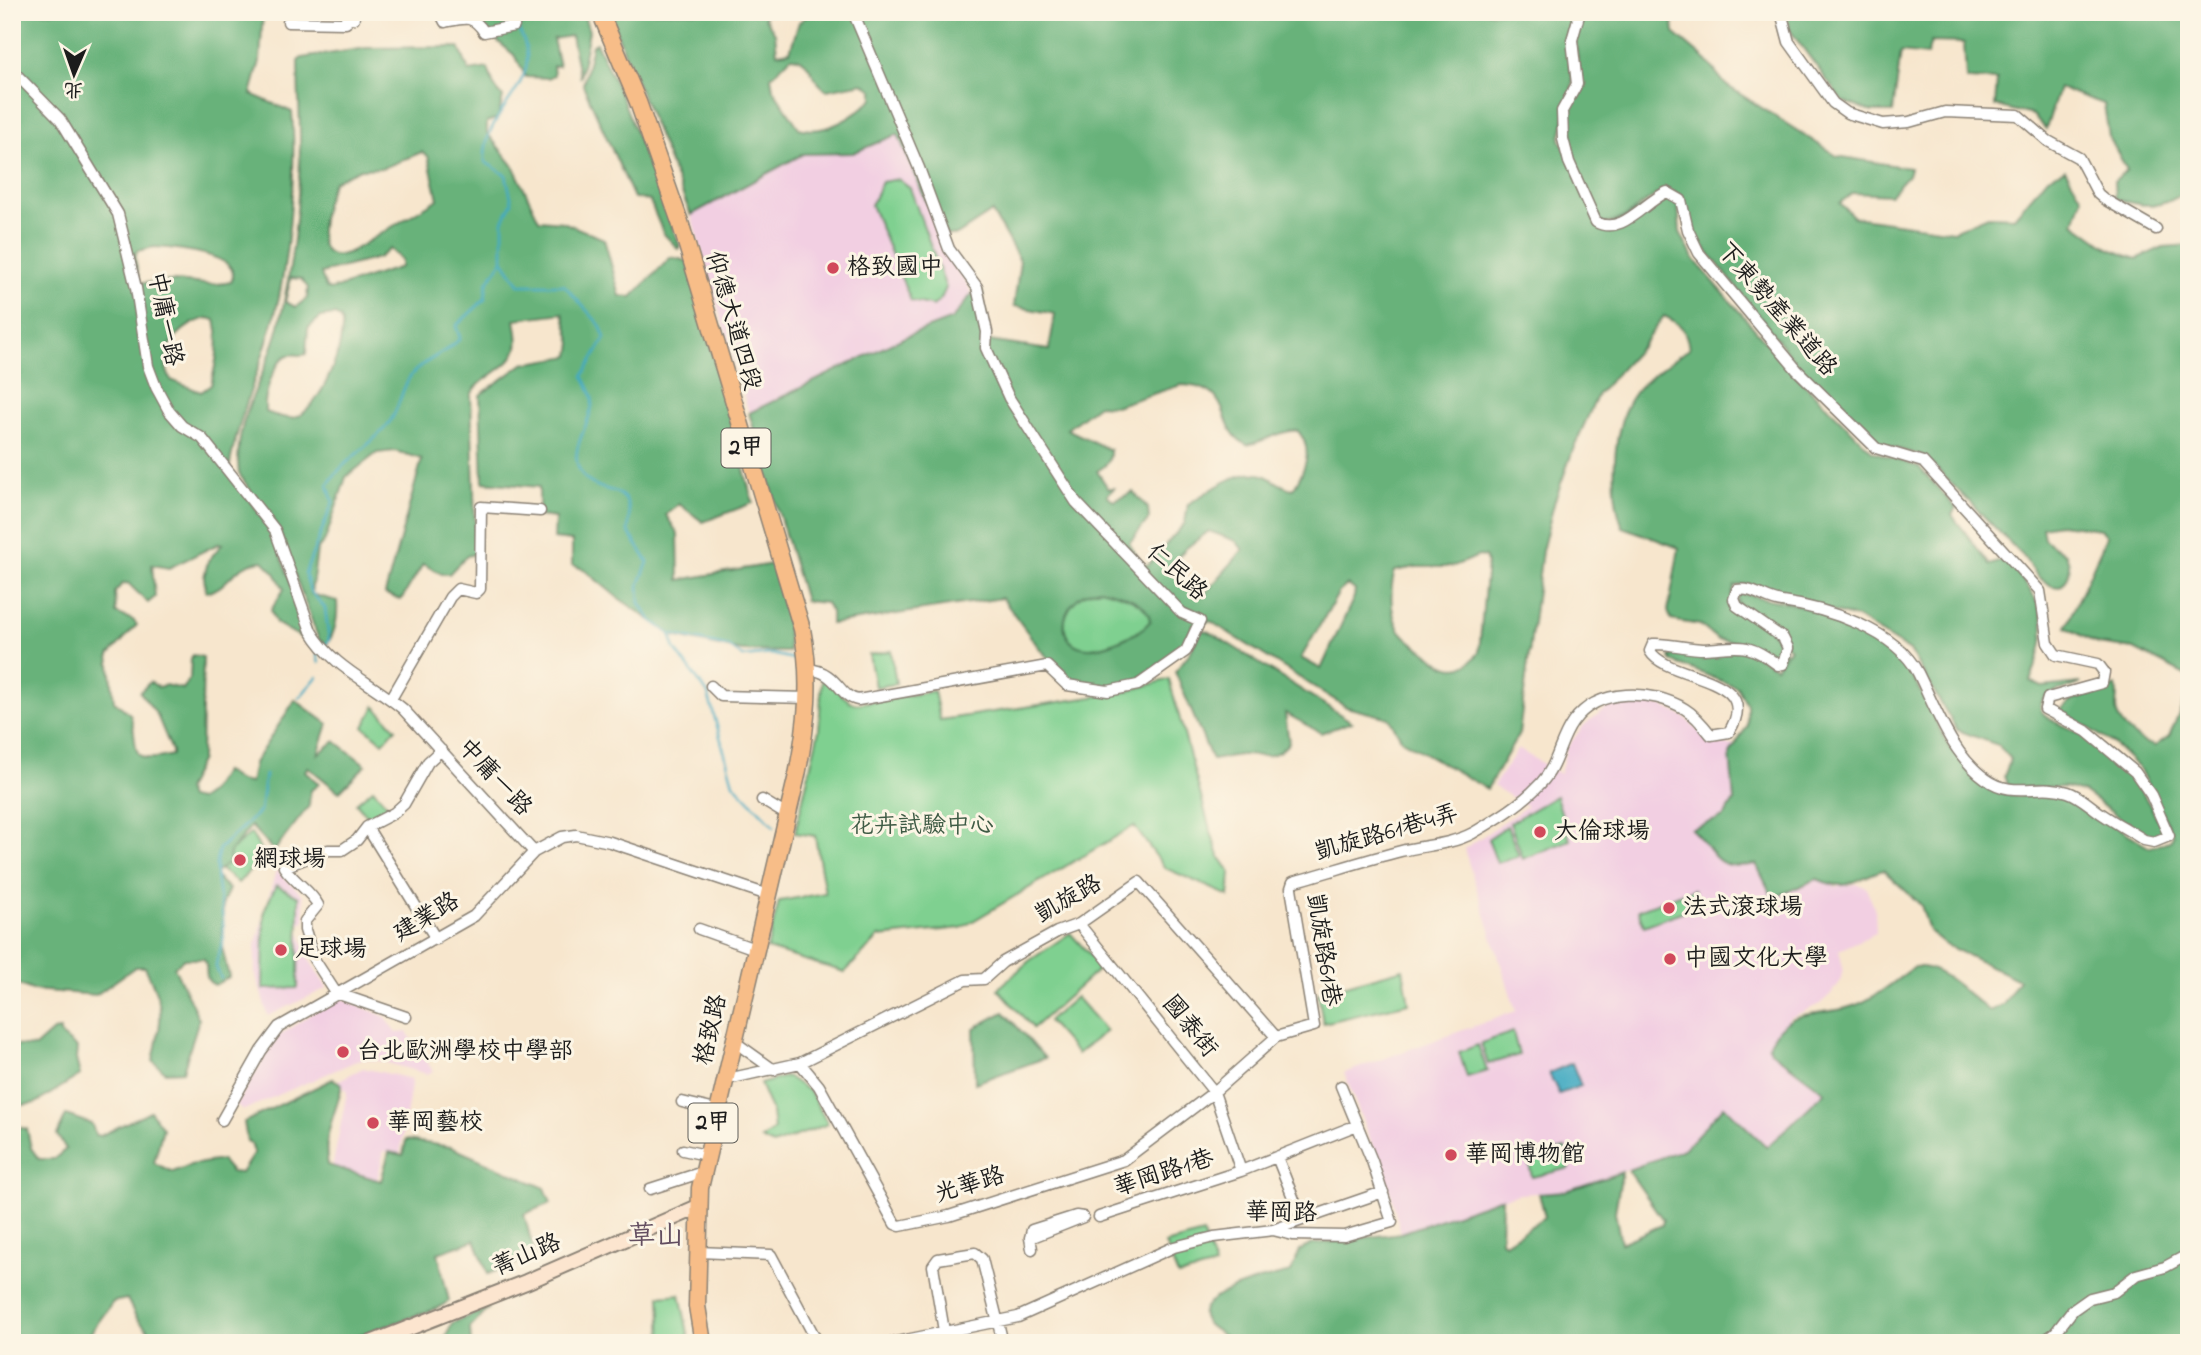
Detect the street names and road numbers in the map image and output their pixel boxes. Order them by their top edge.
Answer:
street label: 下東勢產業道路 [1708,235,1844,385]
street label: 仰德大道四段 [695,247,769,395]
street label: 中庸一路 [138,269,190,369]
road number: 2甲 [722,428,770,468]
street label: 仁民路 [1138,536,1214,610]
street label: 中庸一路 [448,731,540,825]
street label: 凱旋路61巷4弄 [1311,797,1463,871]
street label: 凱旋路 [1029,867,1109,933]
street label: 建業路 [387,884,467,952]
street label: 凱旋路61巷 [1296,891,1348,1009]
street label: 國泰街 [1153,988,1225,1066]
street label: 格致路 [687,991,737,1069]
road number: 2甲 [688,1104,738,1142]
street label: 華岡路1巷 [1109,1141,1219,1207]
street label: 光華路 [930,1159,1010,1213]
street label: 華岡路 [1245,1196,1317,1232]
street label: 菁山路 [487,1226,567,1286]

